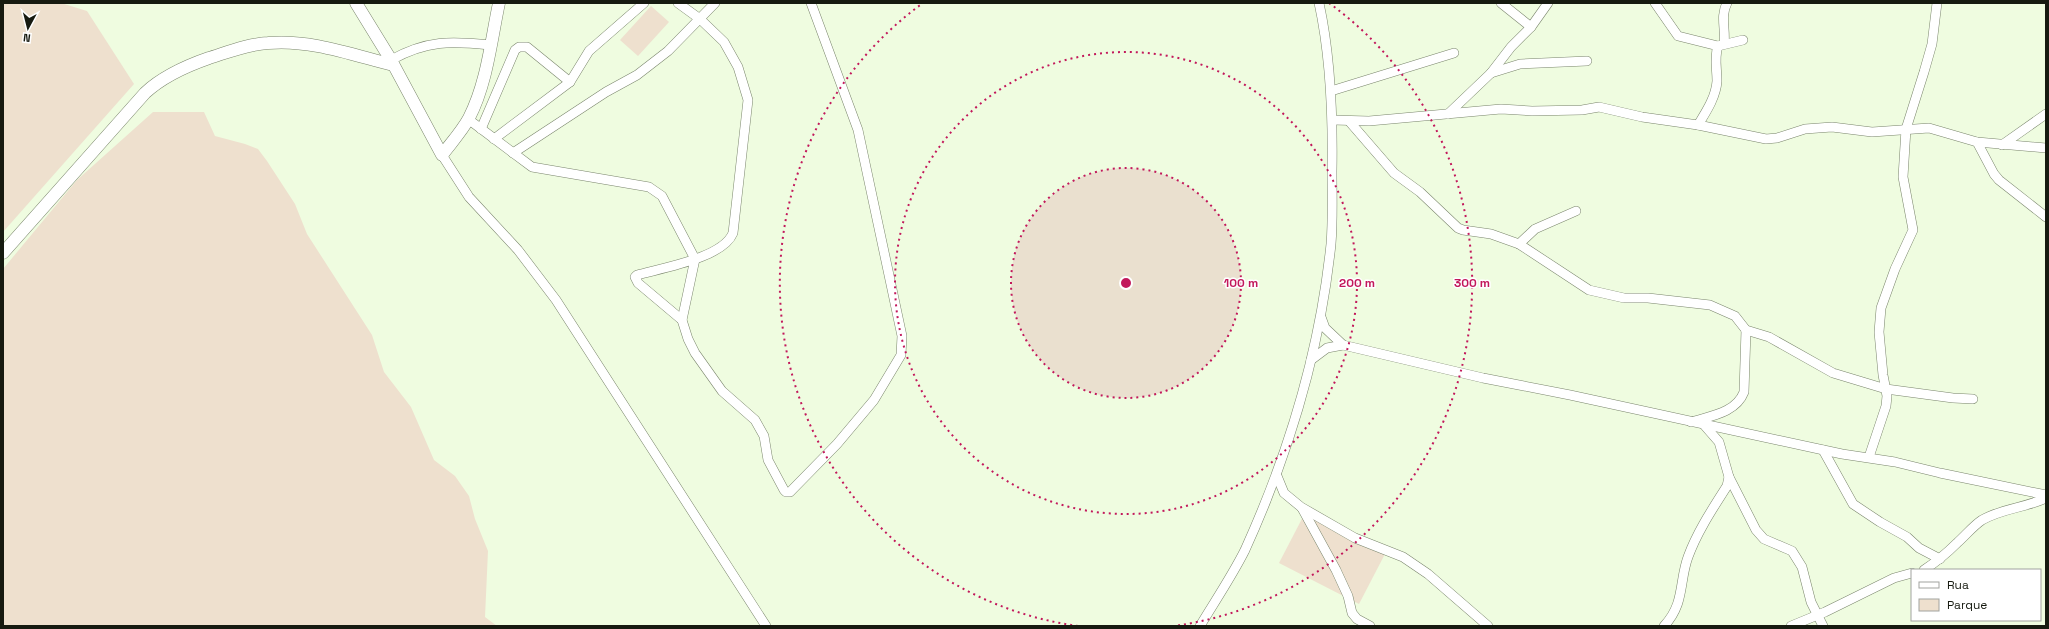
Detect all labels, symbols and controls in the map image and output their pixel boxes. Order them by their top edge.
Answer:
north arrow [8,8,48,48]
text: N [22,31,31,45]
text: 100 m [1224,275,1258,291]
text: 200 m [1339,275,1375,291]
text: 300 m [1454,275,1490,291]
centre of rings [1119,276,1133,290]
legend [1911,569,2041,621]
text: Rua [1947,577,1969,593]
text: Parque [1947,597,1987,613]

